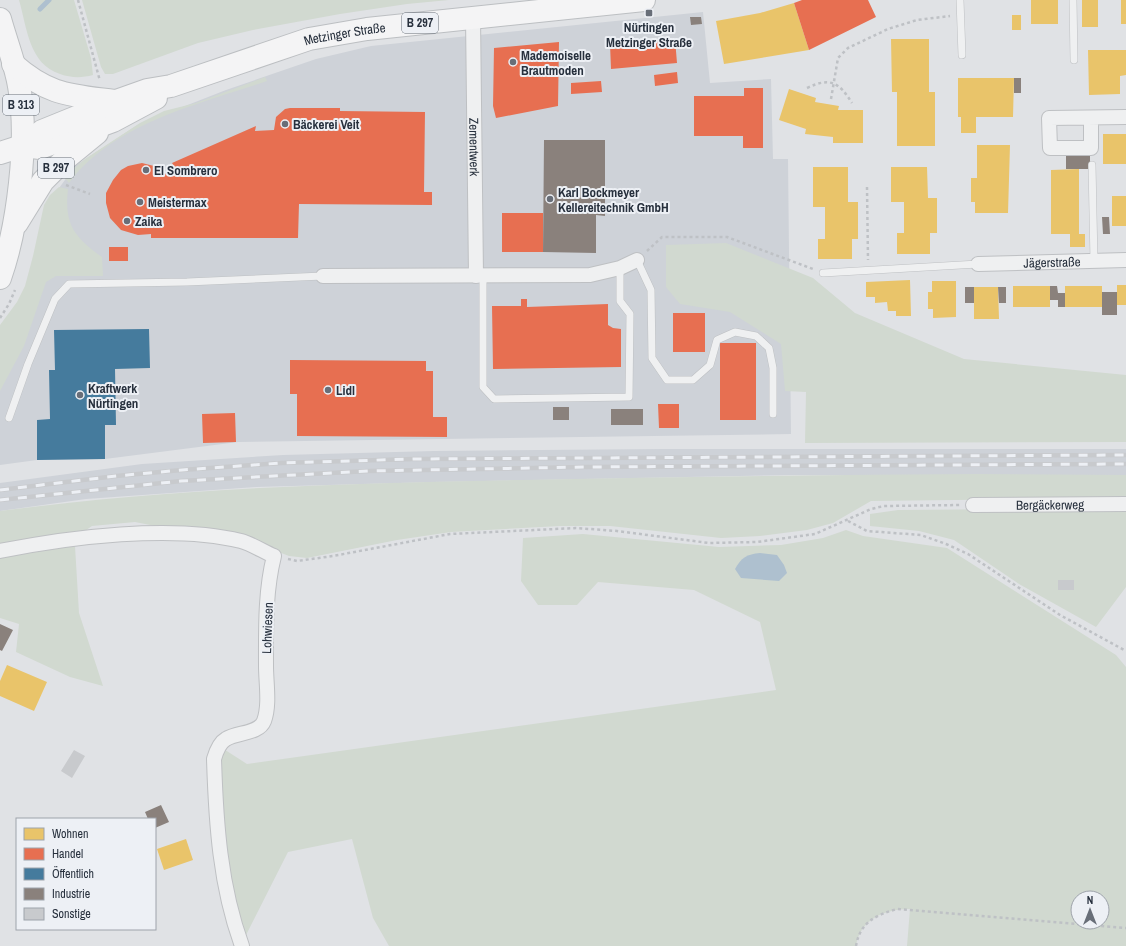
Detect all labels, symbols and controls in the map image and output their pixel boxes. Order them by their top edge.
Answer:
marker: Nürtingen Metzinger Straße [644,8,654,18]
road number: B 297 [402,13,438,33]
street label: Metzinger Straße [302,19,386,49]
place label: Nürtingen Metzinger Straße [606,19,692,51]
place label: Mademoiselle Brautmoden [521,47,591,79]
marker: Mademoiselle Brautmoden [508,57,518,67]
road number: B 313 [3,95,39,115]
place label: Bäckerei Veit [293,116,360,133]
street label: Zementwerk [465,118,483,177]
marker: Bäckerei Veit [280,119,290,129]
road number: B 297 [38,158,74,178]
place label: El Sombrero [154,162,217,179]
marker: El Sombrero [141,165,151,175]
place label: Karl Bockmeyer Kellereitechnik GmbH [558,184,669,216]
place label: Meistermax [148,194,207,211]
marker: Karl Bockmeyer Kellereitechnik GmbH [545,194,555,204]
marker: Meistermax [135,197,145,207]
place label: Zaika [135,213,162,230]
marker: Zaika [122,216,132,226]
street label: Jägerstraße [1023,253,1081,272]
place label: Kraftwerk Nürtingen [88,380,138,412]
place label: Lidl [336,382,355,399]
marker: Lidl [323,385,333,395]
marker: Kraftwerk Nürtingen [75,390,85,400]
street label: Bergäckerweg [1016,496,1084,514]
street label: Lohwiesen [258,602,277,654]
legend [16,818,156,930]
text: Wohnen [52,826,88,842]
text: Handel [52,846,83,862]
text: Öffentlich [52,865,94,882]
text: Industrie [52,886,90,902]
north arrow [1070,890,1110,930]
text: N [1087,893,1093,907]
text: Sonstige [52,906,91,922]

